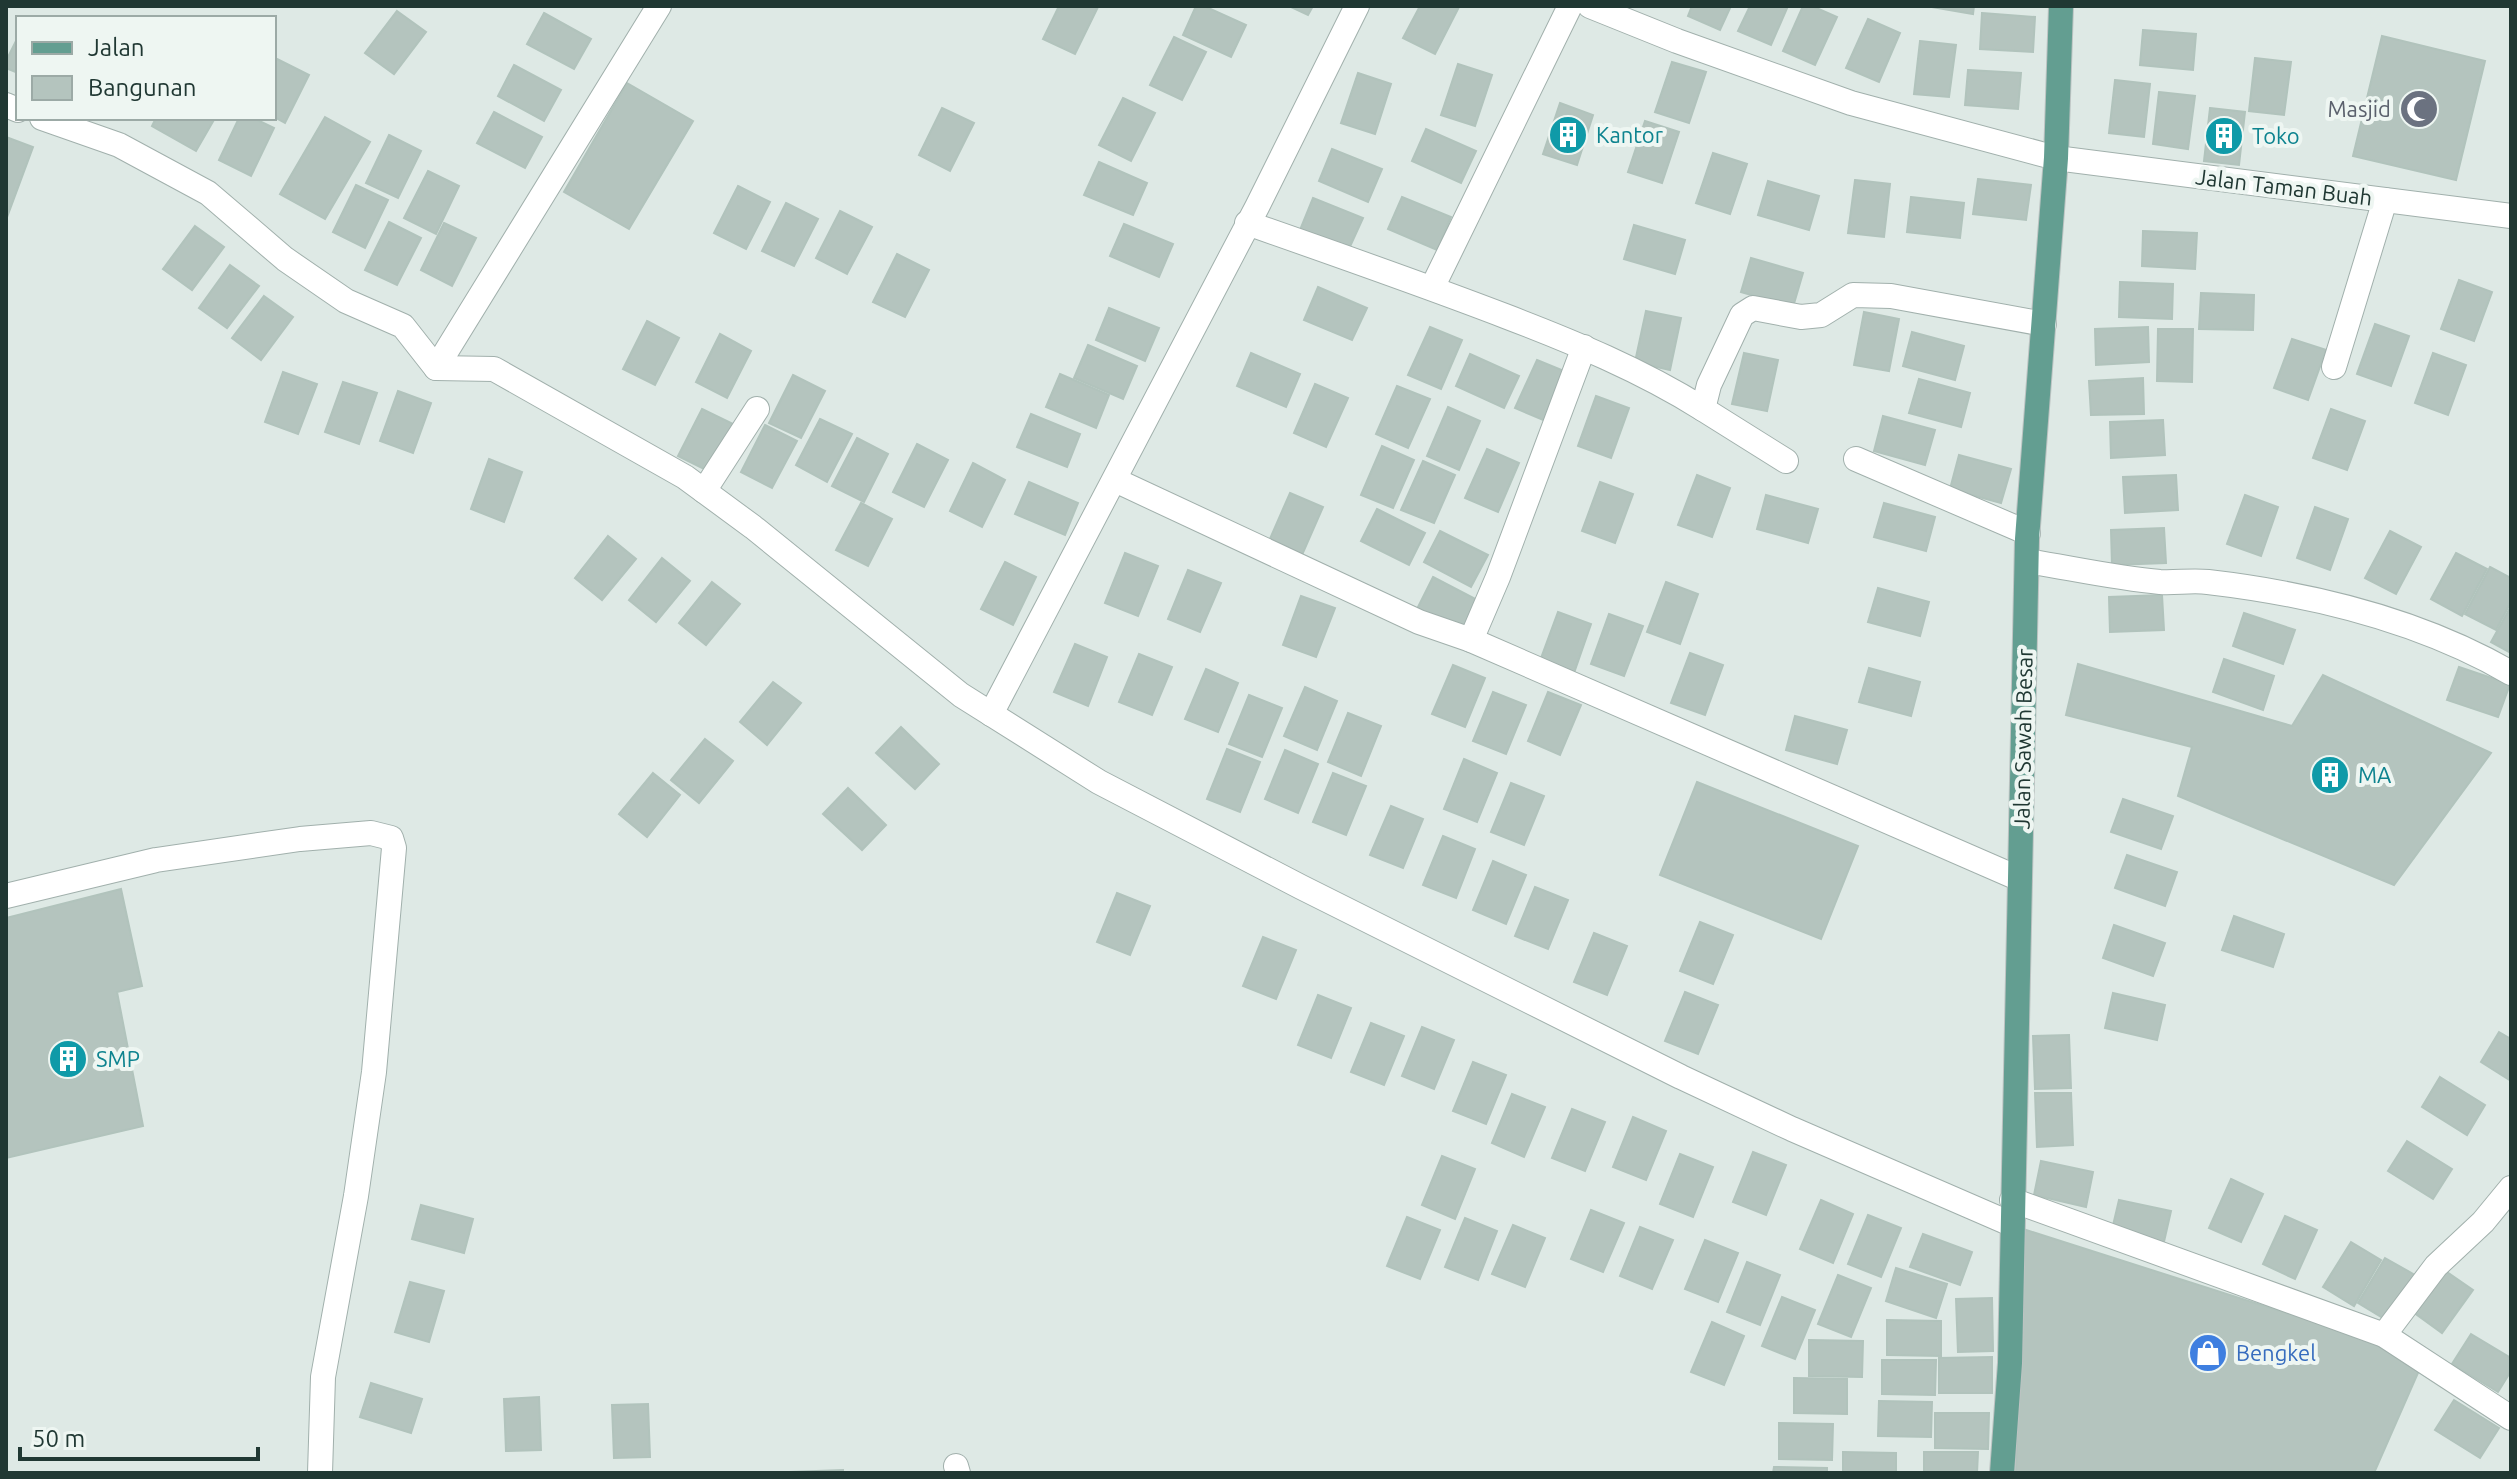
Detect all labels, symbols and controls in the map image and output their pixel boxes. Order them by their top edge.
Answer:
legend [16,16,276,120]
text: Jalan [88,34,145,61]
text: Bangunan [88,74,197,101]
mosque icon: Masjid [2398,88,2440,130]
place label: Masjid [2327,96,2391,121]
building icon: Kantor [1547,114,1589,156]
building icon: Toko [2203,115,2245,157]
place label: Kantor [1596,122,1664,147]
place label: Toko [2252,123,2300,148]
street label: Jalan Taman Buah [2194,163,2374,210]
street label: Jalan Sawah Besar [2008,648,2037,830]
building icon: MA [2309,754,2351,796]
place label: MA [2358,762,2392,787]
building icon: SMP [47,1038,89,1080]
place label: SMP [96,1046,140,1071]
shop icon: Bengkel [2187,1332,2229,1374]
place label: Bengkel [2236,1340,2316,1365]
scale bar [20,1411,258,1461]
text: 50 m [32,1425,85,1452]

